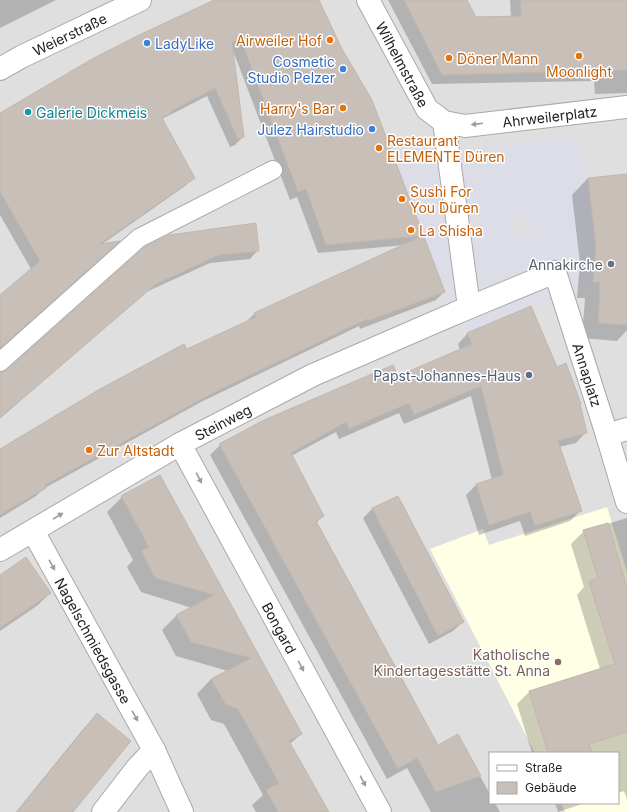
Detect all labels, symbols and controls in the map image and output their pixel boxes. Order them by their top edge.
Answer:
street label: Weierstraße [30,9,109,59]
street label: Wilhelmstraße [373,19,433,110]
place label: Airweiler Hof [236,32,322,49]
place label: LadyLike [155,35,214,52]
marker: Airweiler Hof [325,35,335,45]
marker: LadyLike [142,38,152,48]
place label: Döner Mann [457,50,538,67]
marker: Moonlight [574,51,584,61]
place label: Cosmetic Studio Pelzer [247,53,335,86]
marker: Döner Mann [444,53,454,63]
place label: Moonlight [546,63,612,80]
marker: Cosmetic Studio Pelzer [338,64,348,74]
place label: Harry's Bar [260,100,335,117]
street label: Ahrweilerplatz [501,102,598,130]
marker: Harry's Bar [338,103,348,113]
place label: Galerie Dickmeis [36,104,147,121]
marker: Galerie Dickmeis [23,107,33,117]
place label: Julez Hairstudio [257,121,364,138]
one-way arrow [471,121,483,128]
marker: Julez Hairstudio [367,124,377,134]
place label: Restaurant ELEMENTE Düren [387,132,505,165]
marker: Restaurant ELEMENTE Düren [374,143,384,153]
place label: Sushi For You Düren [410,183,479,216]
marker: Sushi For You Düren [397,194,407,204]
place label: La Shisha [419,222,483,239]
marker: La Shisha [406,225,416,235]
place label: Annakirche [528,256,603,273]
marker: Annakirche [606,259,616,269]
street label: Annaplatz [570,341,606,409]
place label: Papst-Johannes-Haus [373,367,521,384]
marker: Papst-Johannes-Haus [524,370,534,380]
street label: Steinweg [192,400,254,443]
place label: Zur Altstadt [97,442,175,459]
marker: Zur Altstadt [84,445,94,455]
one-way arrow [196,472,202,484]
one-way arrow [52,513,64,520]
one-way arrow [49,559,55,571]
street label: Nagelschmiedsgasse [52,574,135,706]
street label: Bongard [259,599,301,656]
place label: Katholische Kindertagesstätte St. Anna [374,646,550,679]
marker: Katholische Kindertagesstätte St. Anna [553,657,563,667]
one-way arrow [298,660,304,672]
one-way arrow [132,710,138,722]
legend [489,752,619,804]
text: Straße [525,760,562,775]
one-way arrow [360,775,366,786]
text: Gebäude [525,780,577,795]

